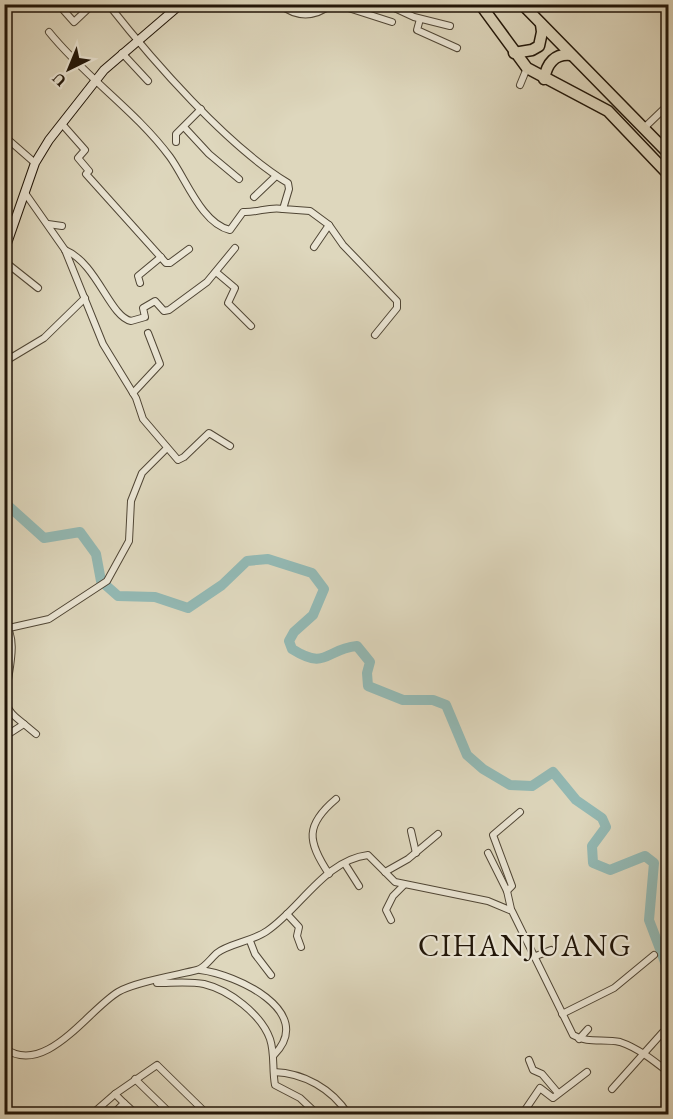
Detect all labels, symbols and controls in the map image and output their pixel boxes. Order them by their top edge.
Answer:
north arrow [39,39,99,99]
text: U [48,68,71,91]
district label: CIHANJUANG [418,926,632,965]

